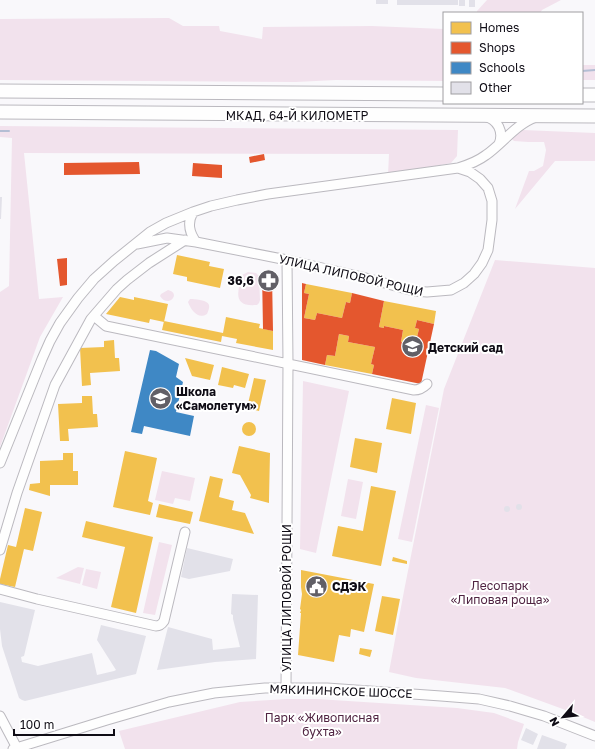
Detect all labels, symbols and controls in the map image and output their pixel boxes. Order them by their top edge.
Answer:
legend [443,12,583,104]
text: Homes [479,20,519,35]
text: Shops [479,40,515,55]
text: Schools [479,60,525,75]
text: Other [479,80,512,95]
street label: МКАД, 64-Й КИЛОМЕТР [226,108,368,123]
street label: УЛИЦА ЛИПОВОЙ РОЩИ [277,251,425,299]
pharmacy icon: 36,6 [256,267,282,293]
place label: 36,6 [228,273,254,288]
school or university icon: Детский сад [399,334,425,360]
place label: Детский сад [428,340,503,355]
place label: Школа «Самолетум» [176,384,257,413]
school or university icon: Школа «Самолетум» [148,385,174,411]
street label: УЛИЦА ЛИПОВОЙ РОЩИ [279,524,294,672]
public building icon: СДЭК [303,573,329,599]
park label: Лесопарк «Липовая роща» [451,578,550,607]
place label: СДЭК [332,579,367,594]
street label: МЯКИНИНСКОЕ ШОССЕ [269,681,413,701]
north arrow [543,697,583,737]
park label: Парк «Живописная бухта» [265,710,379,739]
scale bar [14,711,114,737]
text: N [546,715,561,729]
text: 100 m [20,717,54,732]

